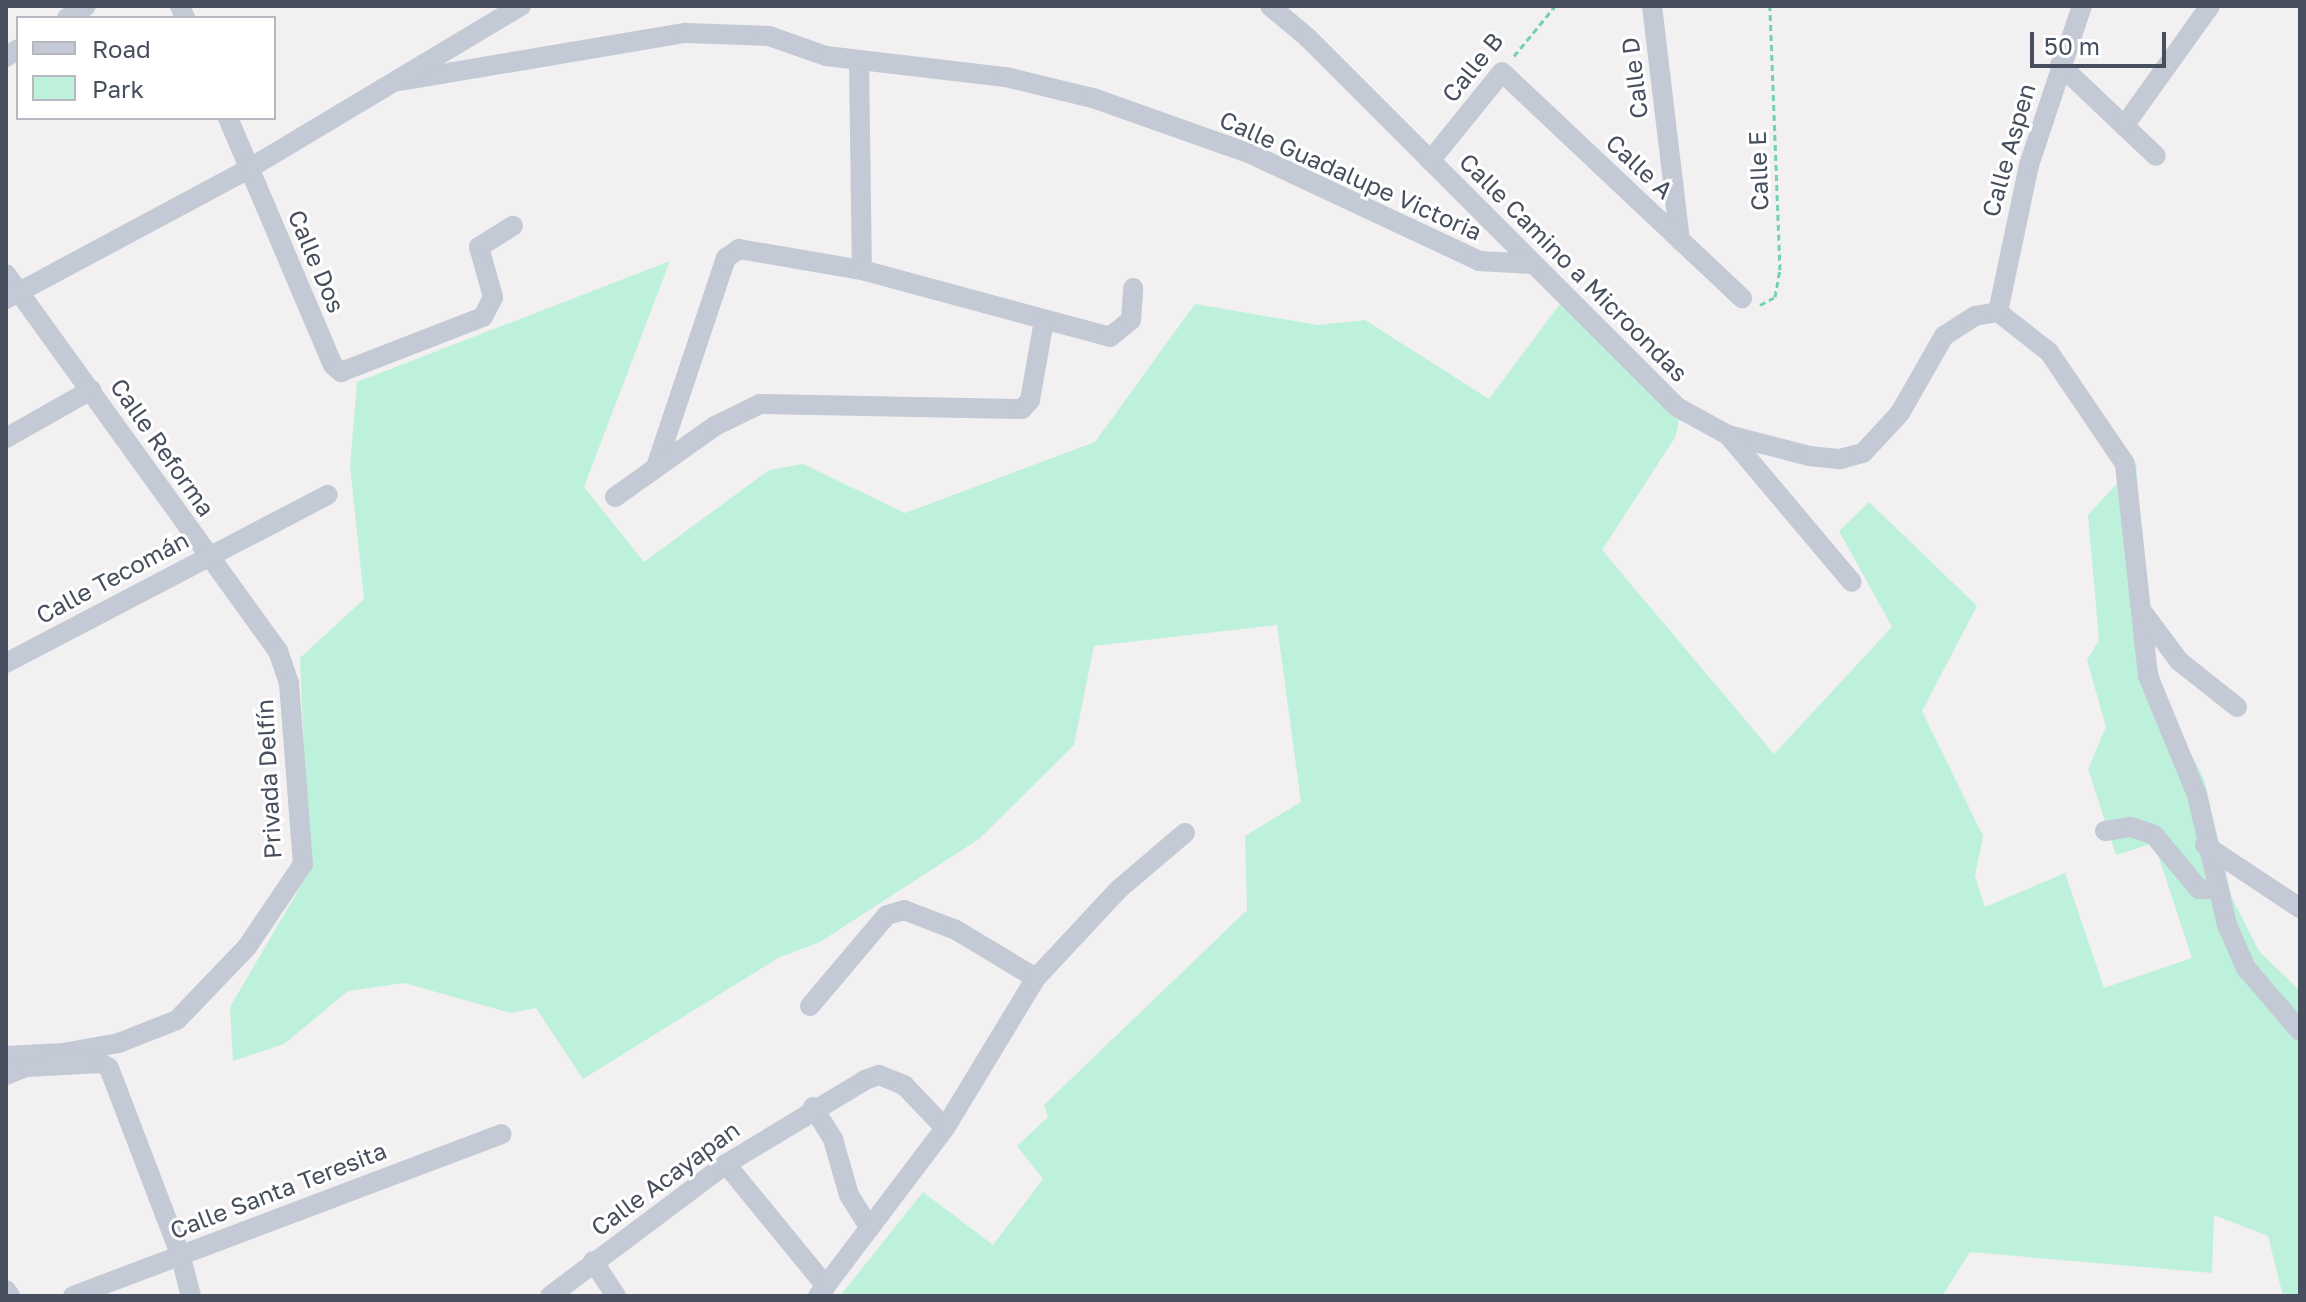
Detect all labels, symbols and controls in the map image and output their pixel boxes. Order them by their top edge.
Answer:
legend [16,16,276,120]
scale bar [2034,16,2170,66]
street label: Calle B [1435,26,1509,108]
text: 50 m [2044,31,2100,60]
text: Road [92,34,151,63]
street label: Calle D [1615,36,1653,120]
text: Park [92,74,144,103]
street label: Calle Aspen [1975,80,2041,220]
street label: Calle Guadalupe Victoria [1215,104,1487,246]
street label: Calle A [1601,128,1679,204]
street label: Calle E [1742,131,1774,211]
street label: Calle Camino a Microondas [1454,147,1694,387]
street label: Calle Dos [282,205,352,317]
street label: Calle Reforma [105,372,221,522]
street label: Calle Tecomán [31,525,193,629]
street label: Privada Delfín [249,698,287,860]
street label: Calle Acayapan [585,1115,745,1241]
street label: Calle Santa Teresita [166,1135,390,1245]

